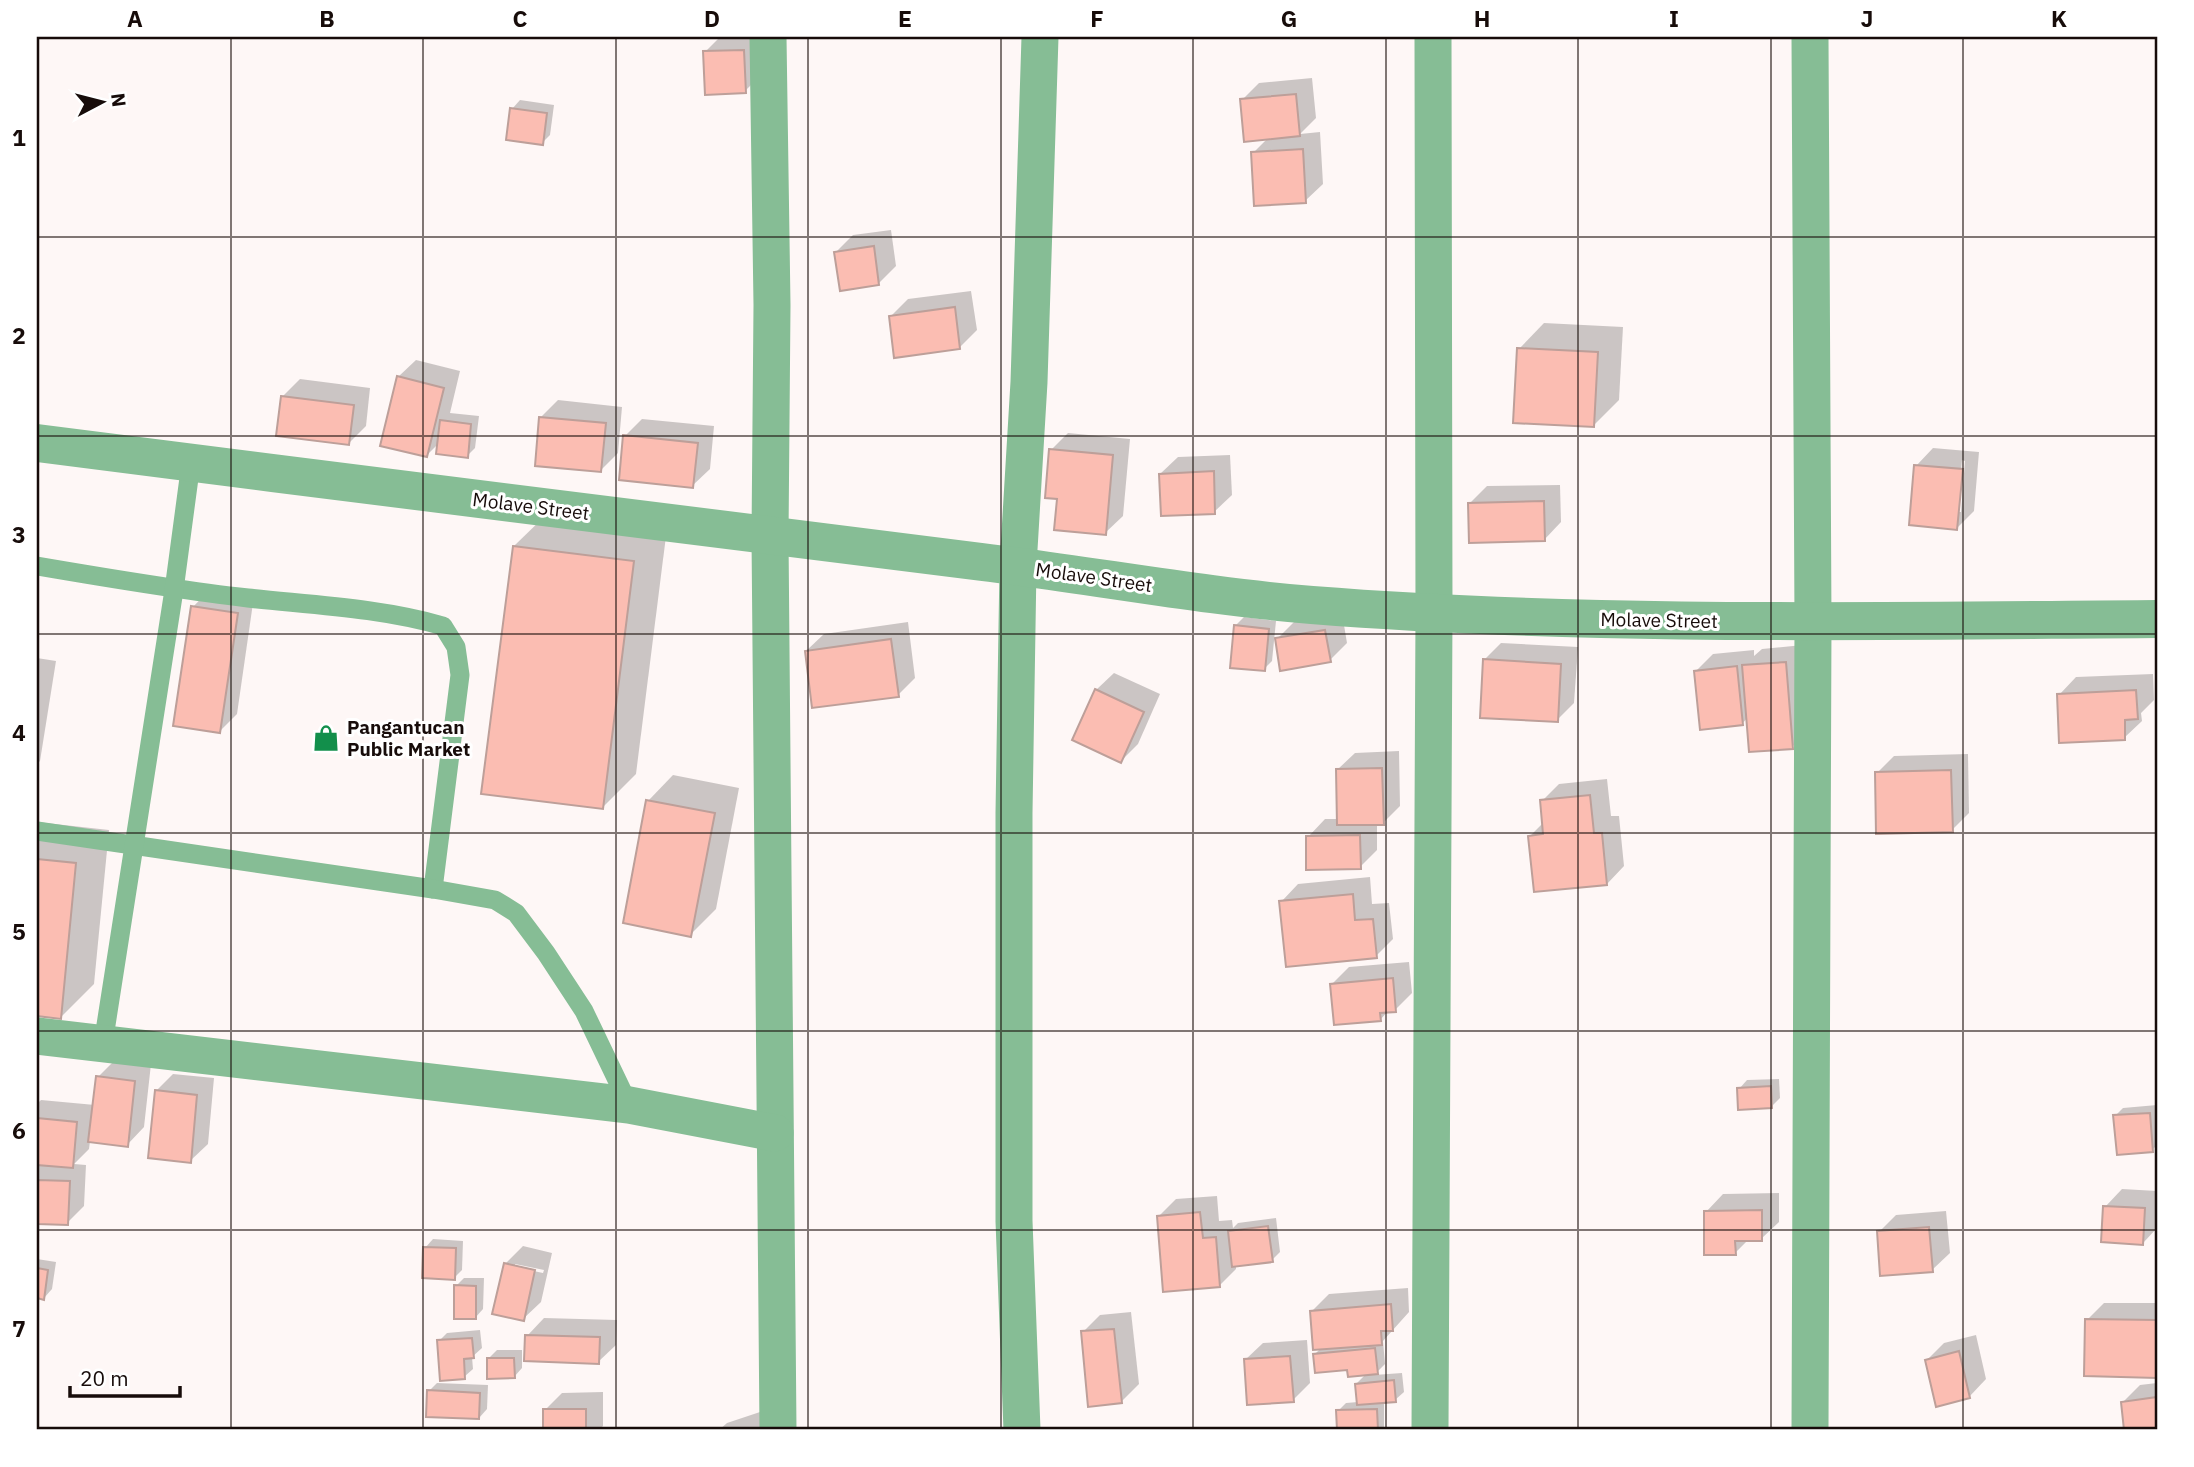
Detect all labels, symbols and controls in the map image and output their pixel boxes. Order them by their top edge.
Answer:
text: A [127,3,143,33]
text: B [319,3,335,33]
text: C [513,3,528,33]
text: D [704,3,720,33]
text: E [898,3,912,33]
text: F [1090,3,1104,33]
text: G [1281,3,1297,33]
text: H [1474,3,1490,33]
text: I [1669,3,1679,33]
text: J [1861,3,1873,33]
text: K [2051,3,2067,33]
north arrow [66,66,136,136]
text: N [106,92,132,108]
text: 1 [12,122,26,152]
text: 2 [12,320,26,350]
street label: Molave Street [471,487,591,525]
text: 3 [12,519,26,549]
street label: Molave Street [1034,557,1154,597]
street label: Molave Street [1600,607,1718,633]
place label: Pangantucan Public Market [347,715,470,761]
text: 4 [12,717,26,747]
shop icon: Pangantucan Public Market [311,723,341,753]
text: 5 [12,916,26,946]
text: 6 [12,1115,26,1145]
text: 7 [12,1313,26,1343]
scale bar [70,1355,180,1399]
text: 20 m [80,1364,129,1392]

